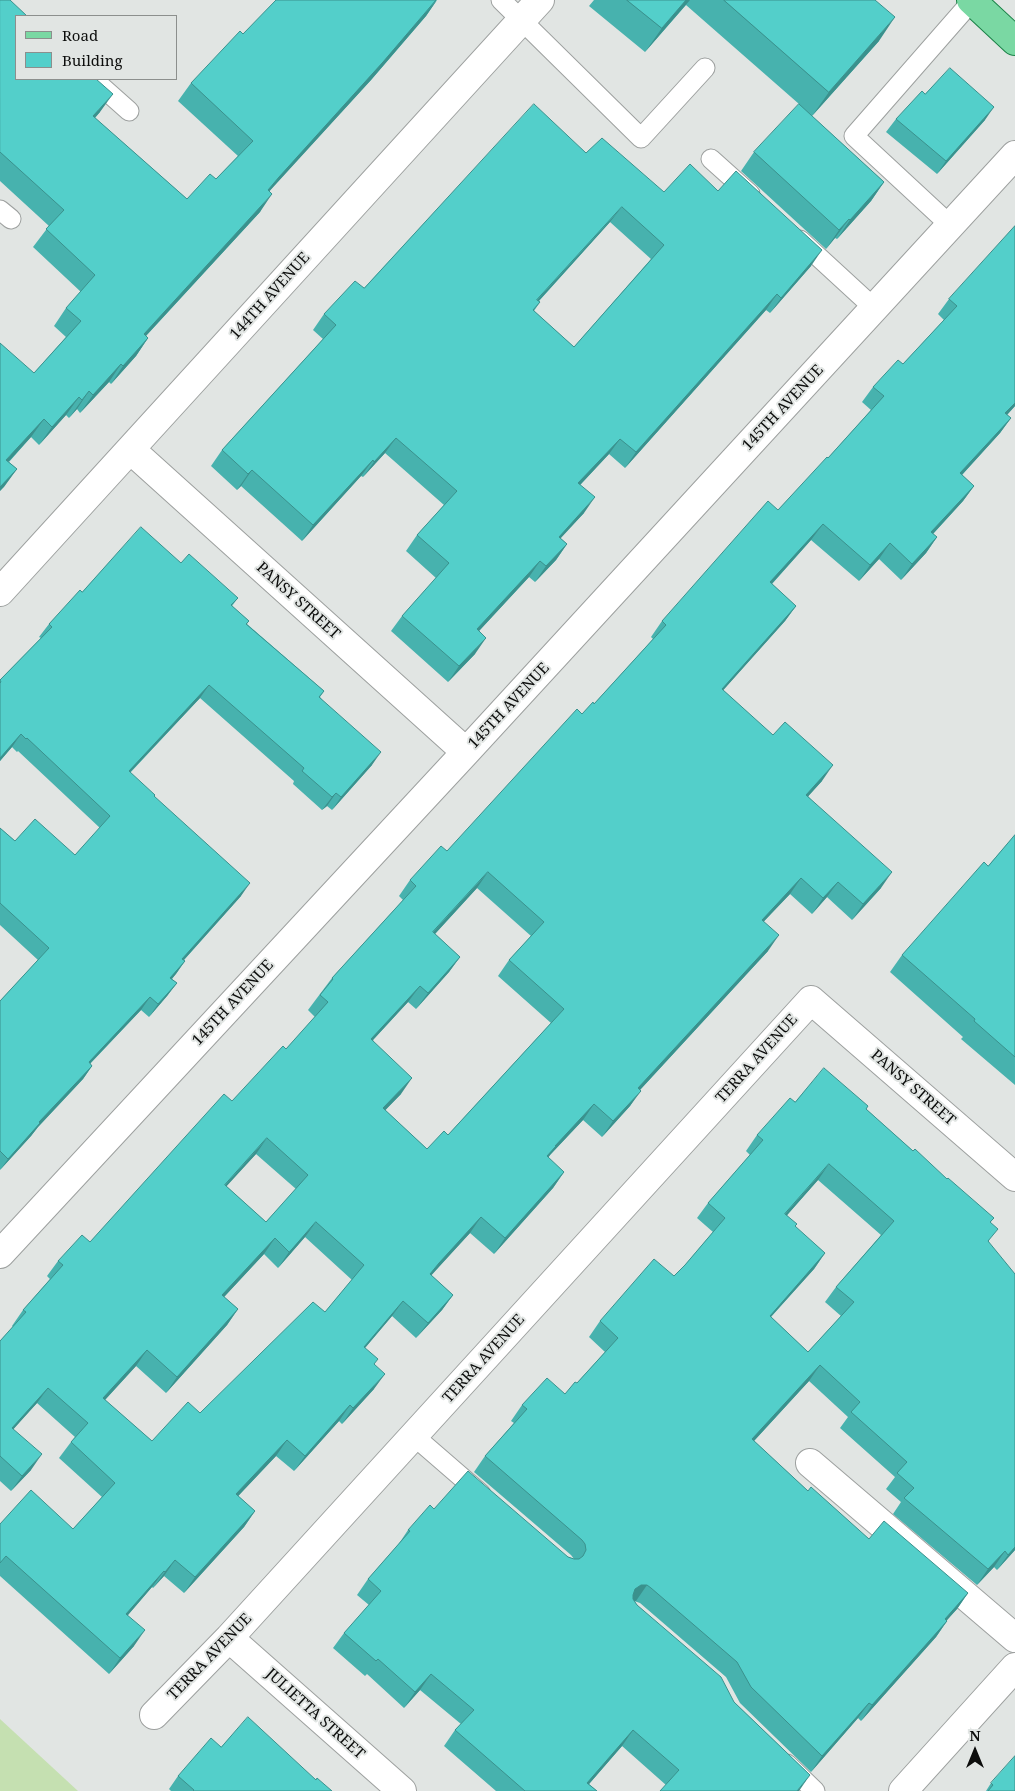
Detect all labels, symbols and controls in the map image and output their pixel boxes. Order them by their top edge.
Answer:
legend [15,15,178,80]
text: Road [62,25,98,45]
text: Building [62,50,123,70]
street label: 144TH AVENUE [226,249,314,343]
street label: 145TH AVENUE [739,361,827,455]
street label: PANSY STREET [253,559,343,643]
street label: 145TH AVENUE [465,659,553,753]
street label: 145TH AVENUE [189,956,277,1050]
street label: TERRA AVENUE [712,1011,802,1107]
street label: PANSY STREET [867,1046,959,1130]
street label: TERRA AVENUE [439,1311,529,1407]
street label: TERRA AVENUE [164,1610,256,1704]
street label: JULIETTA STREET [262,1665,368,1763]
north arrow [950,1726,1000,1776]
text: N [969,1726,981,1745]

